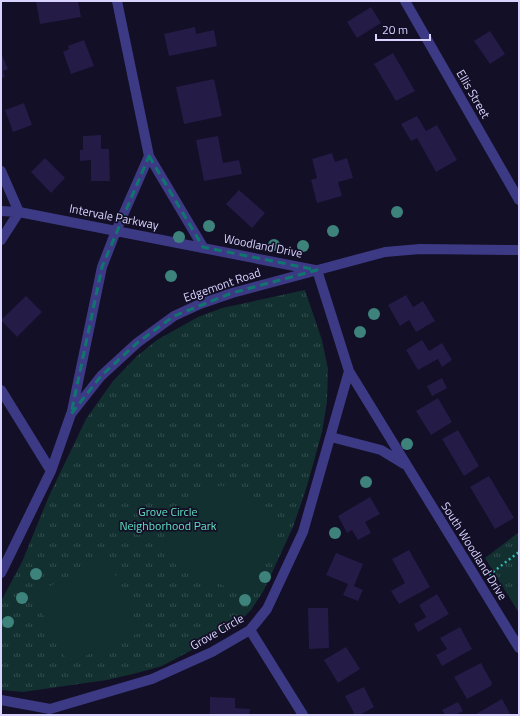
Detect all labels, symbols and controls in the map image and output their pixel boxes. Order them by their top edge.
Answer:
scale bar [376,16,430,42]
text: 20 m [382,20,408,39]
street label: Ellis Street [452,66,496,123]
street label: Intervale Parkway [68,199,161,235]
street label: Woodland Drive [222,229,304,262]
street label: Edgemont Road [181,262,263,307]
street label: South Woodland Drive [437,498,512,603]
park label: Grove Circle Neighborhood Park [119,502,217,535]
street label: Grove Circle [186,609,247,655]

